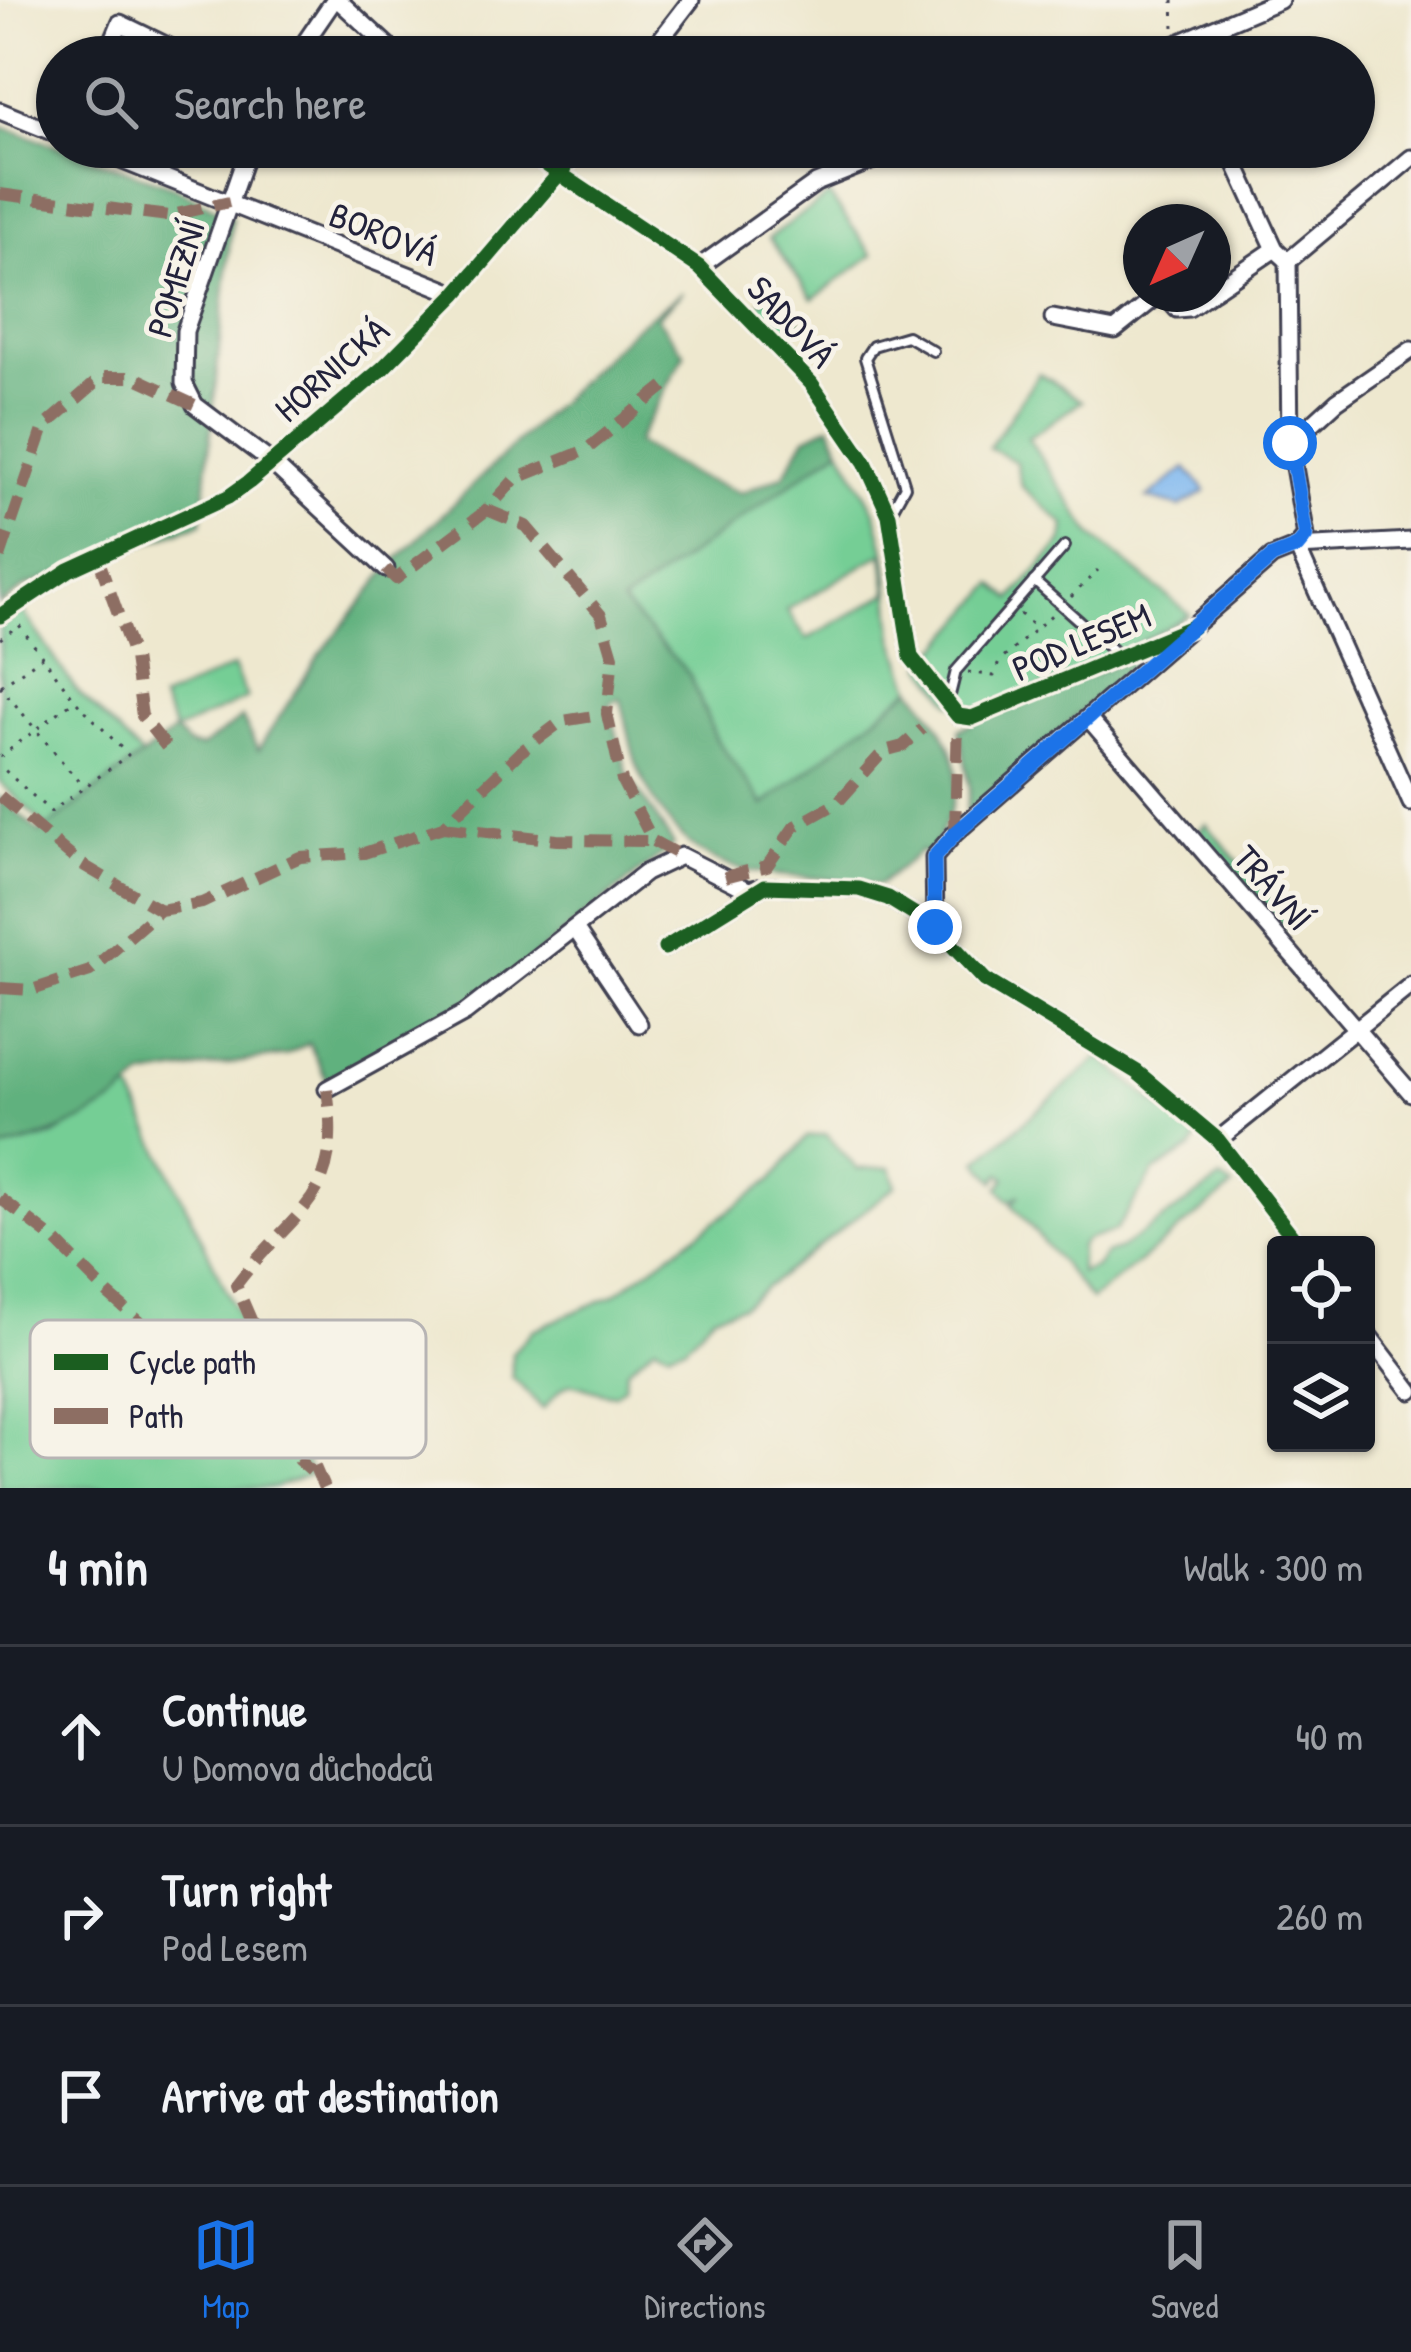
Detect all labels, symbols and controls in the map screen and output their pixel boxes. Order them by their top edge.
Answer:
search box [36,36,1375,168]
icon: search [78,69,144,135]
text: Search here [174,72,366,133]
street label: BOROVÁ [323,189,445,277]
north arrow [1123,204,1231,312]
street label: POMEZNÍ [134,213,216,343]
street label: SADOVÁ [737,264,847,378]
street label: HORNICKÁ [263,306,399,432]
route start [1263,416,1317,470]
street label: POD LESEM [1004,590,1158,692]
street label: TRÁVNÍ [1223,834,1325,940]
route end [908,900,962,954]
map controls [1267,1236,1375,1452]
button: locate [1267,1236,1375,1344]
legend [30,1320,426,1458]
text: Cycle path [129,1340,256,1385]
button: layers [1267,1344,1375,1452]
text: Path [129,1394,183,1438]
text: 4 min [48,1532,148,1601]
text: Walk · 300 m [1183,1540,1363,1593]
text: Continue [162,1679,307,1740]
icon: ahead [48,1703,114,1769]
text: 40 m [1295,1709,1363,1762]
text: U Domova důchodců [162,1740,433,1793]
text: Turn right [162,1859,331,1920]
icon: right [48,1883,114,1949]
text: 260 m [1276,1889,1363,1942]
text: Pod Lesem [162,1920,308,1973]
icon: arrive [48,2063,114,2129]
text: Arrive at destination [162,2065,499,2126]
tab: Map [193,2212,259,2328]
tab: Directions [644,2212,766,2328]
tab: Saved [1151,2212,1218,2328]

